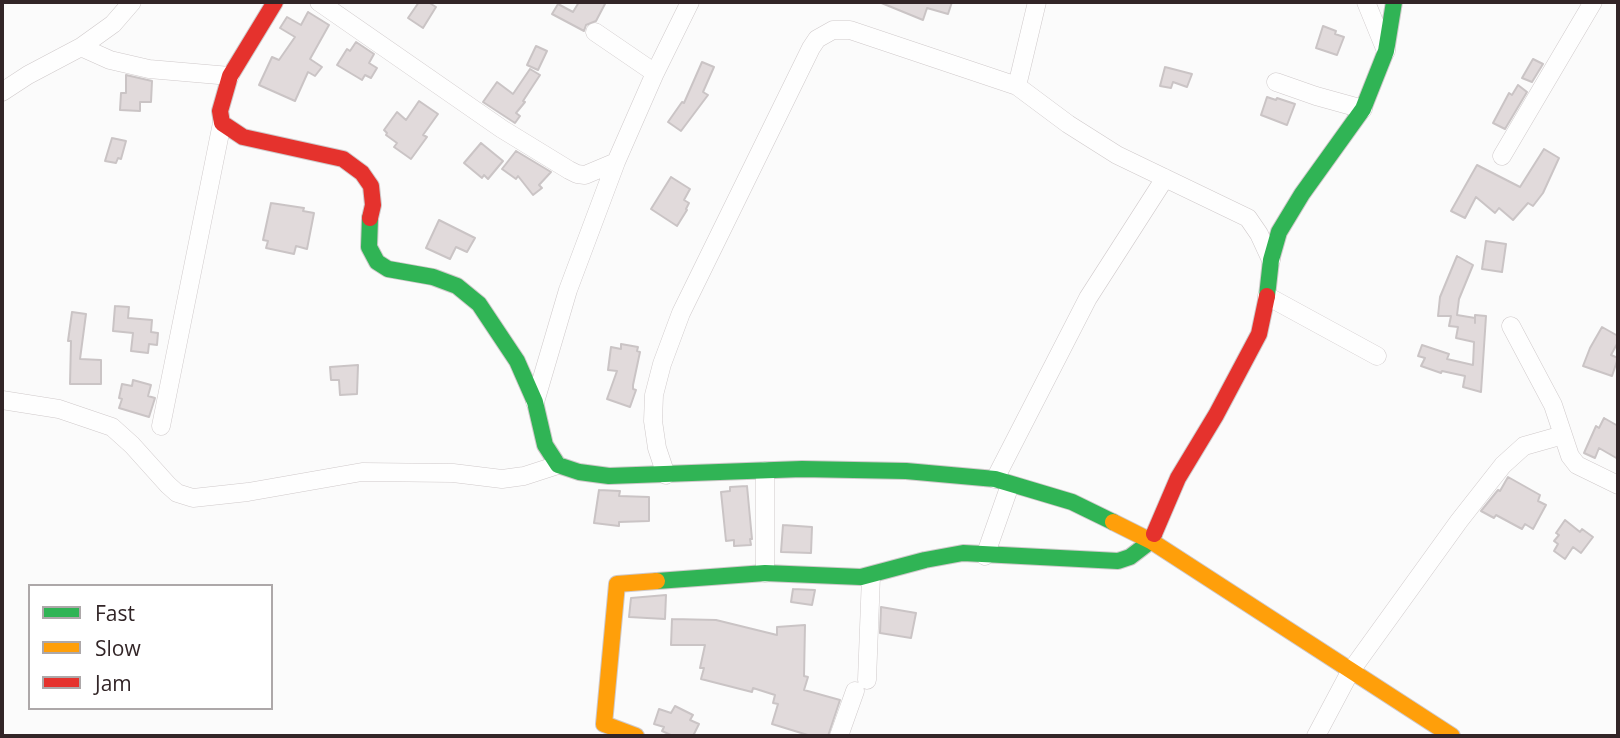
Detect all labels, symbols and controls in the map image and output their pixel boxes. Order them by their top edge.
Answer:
legend [28,584,273,710]
text: Fast [95,599,135,627]
text: Slow [95,634,141,662]
text: Jam [95,669,132,697]

